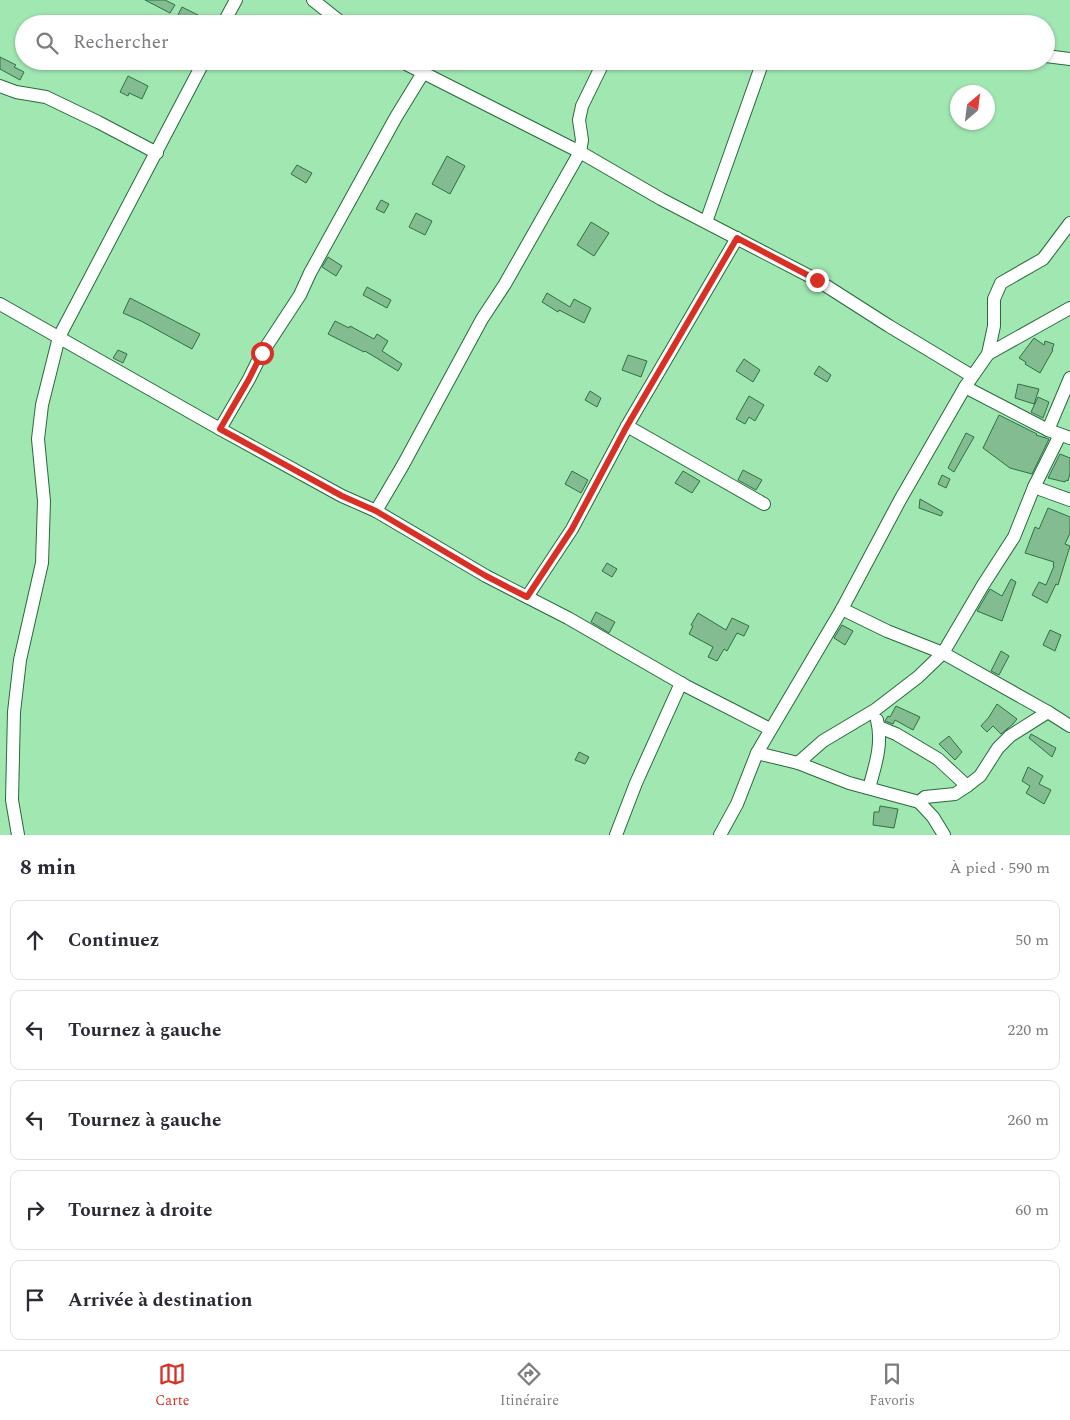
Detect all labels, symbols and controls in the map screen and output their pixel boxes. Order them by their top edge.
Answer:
search box [15,15,1055,70]
text: Rechercher [73,28,169,57]
icon: search [33,29,61,57]
north arrow [950,85,995,130]
route end [806,269,829,292]
route start [251,342,274,365]
text: 8 min [20,852,76,884]
text: À pied · 590 m [949,856,1050,880]
icon: ahead [21,926,49,954]
text: Continuez [68,926,159,955]
text: 50 m [1015,928,1049,952]
icon: left [21,1016,49,1044]
text: Tournez à gauche [68,1016,221,1045]
text: 220 m [1007,1018,1049,1042]
icon: left [21,1106,49,1134]
text: Tournez à gauche [68,1106,221,1135]
text: 260 m [1007,1108,1049,1132]
icon: right [21,1196,49,1224]
text: Tournez à droite [68,1196,212,1225]
text: 60 m [1015,1198,1049,1222]
icon: arrive [21,1286,49,1314]
text: Arrivée à destination [68,1286,252,1315]
tab: Carte [155,1360,190,1411]
tab: Itinéraire [500,1360,559,1411]
tab: Favoris [869,1360,915,1411]

